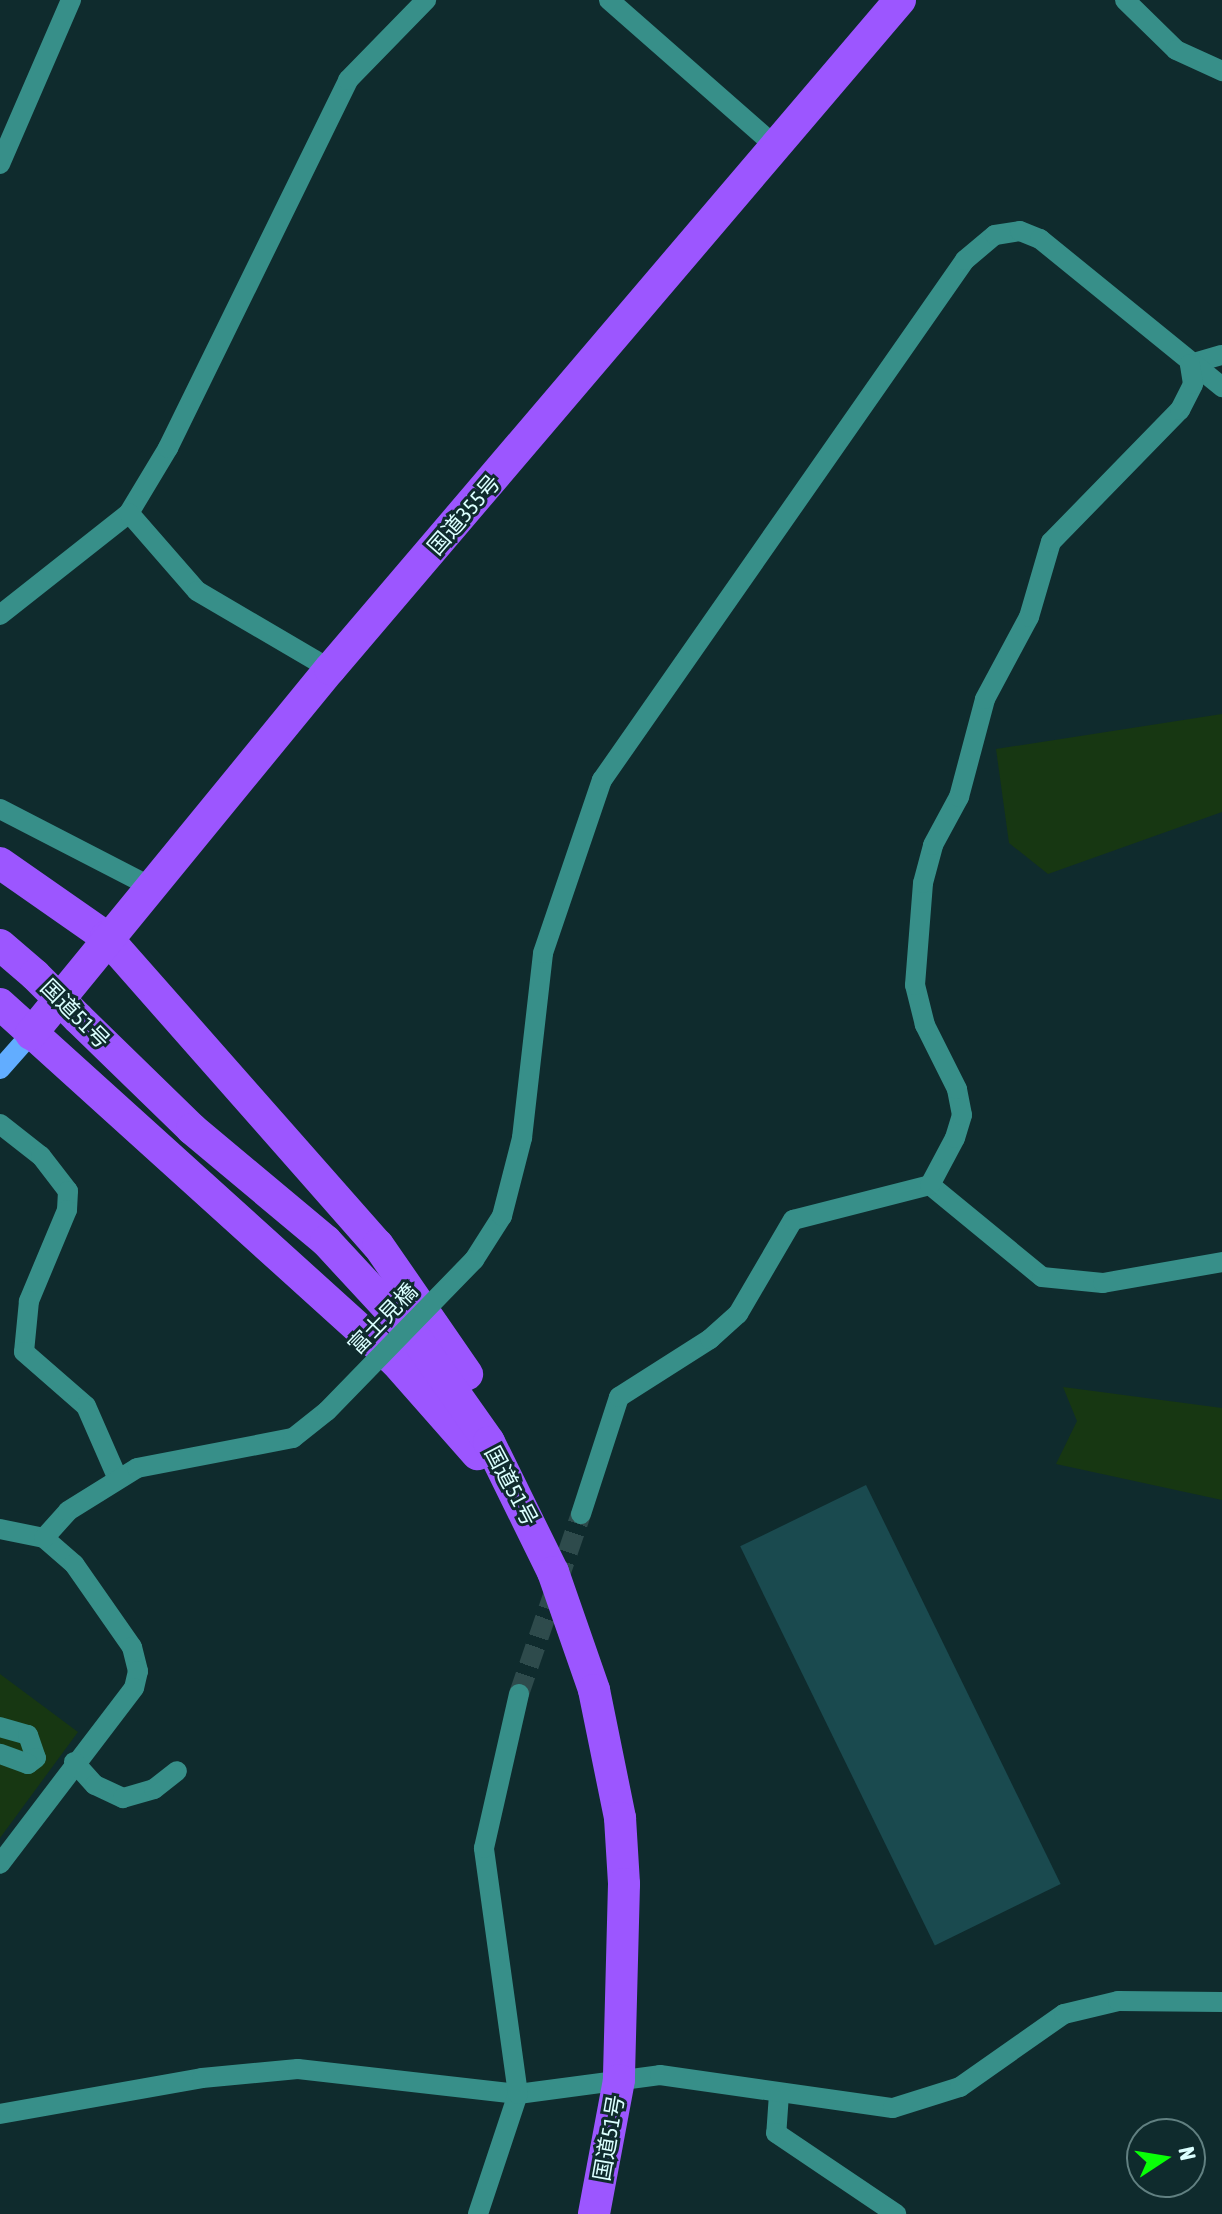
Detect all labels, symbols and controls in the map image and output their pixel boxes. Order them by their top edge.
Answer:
street label: 国道355号 [422,470,506,560]
street label: 国道51号 [35,974,115,1054]
street label: 富士見橋 [343,1278,423,1360]
street label: 国道51号 [479,1442,543,1530]
street label: 国道51号 [588,2093,630,2183]
north arrow [1126,2118,1206,2198]
text: N [1173,2144,1202,2162]

